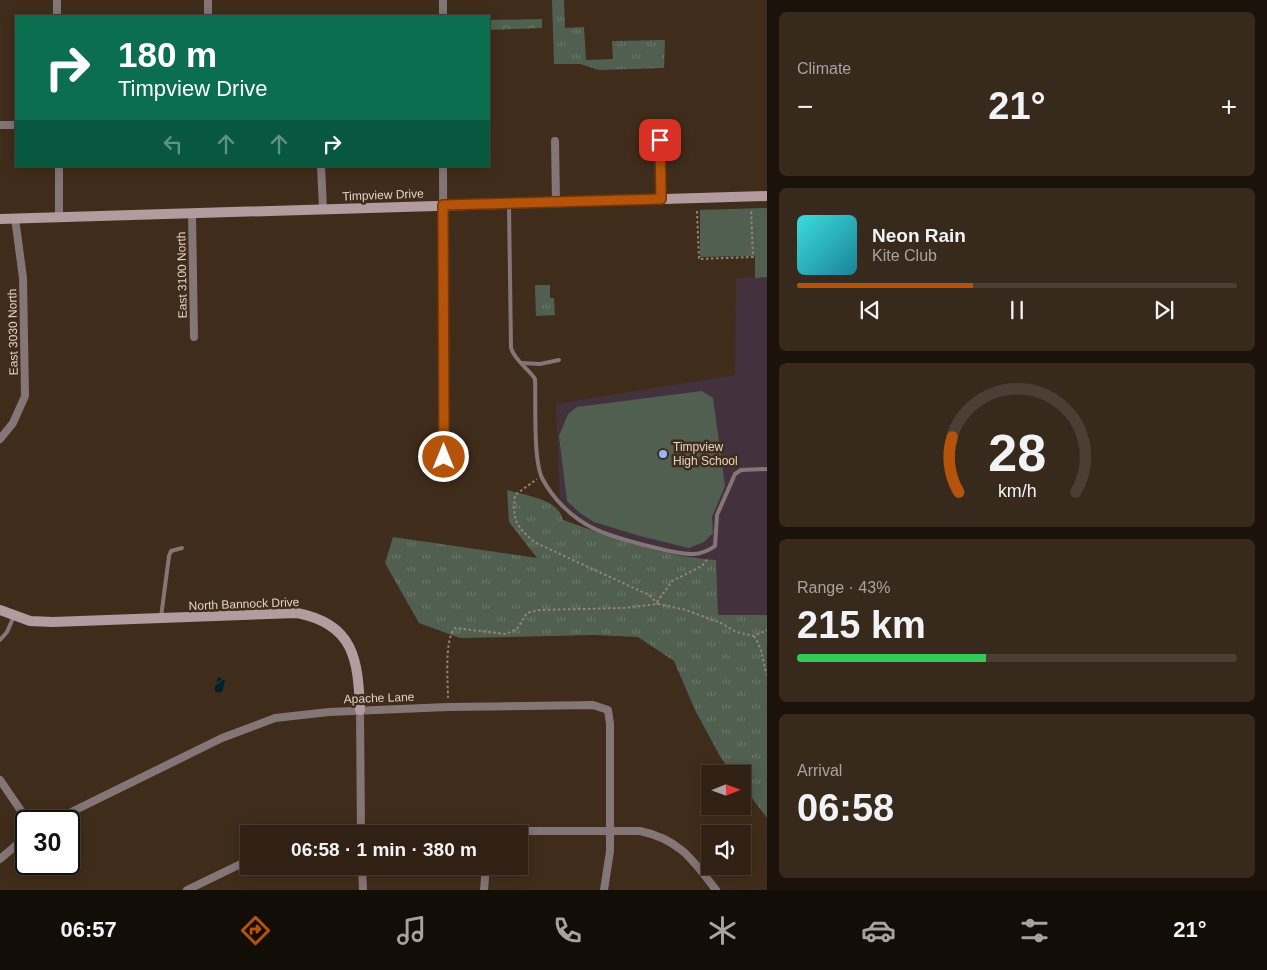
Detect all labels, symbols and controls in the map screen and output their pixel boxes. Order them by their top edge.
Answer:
icon: right [35,35,100,100]
text: 180 m [118,35,217,74]
text: Climate [797,60,851,77]
text: Timpview Drive [118,76,268,101]
text: 21° [988,85,1046,127]
text: − [797,91,813,122]
text: + [1221,91,1237,122]
pin [639,119,681,161]
icon: arrive [646,126,674,154]
icon: left [159,130,187,158]
icon: ahead [212,130,240,158]
icon: ahead [265,130,293,158]
icon: right [318,130,346,158]
street label: Timpview Drive [342,187,424,203]
text: Neon Rain [872,225,966,246]
street label: East 3100 North [174,232,190,318]
text: Kite Club [872,247,937,264]
street label: East 3030 North [5,289,21,375]
icon: previous [856,296,884,324]
icon: pause [1003,296,1031,324]
icon: next [1150,296,1178,324]
text: 28 [988,424,1046,482]
position arrow [417,430,469,482]
place label: Timpview High School [673,440,738,468]
marker: Timpview High School [657,448,669,460]
text: km/h [998,481,1036,501]
text: Range · 43% [797,579,890,596]
street label: North Bannock Drive [188,595,300,613]
text: 215 km [797,604,926,646]
street label: Apache Lane [343,690,415,706]
text: Arrival [797,762,842,779]
north arrow [701,765,751,815]
map controls [701,765,751,875]
text: 06:58 [797,787,894,829]
speed limit sign: 30 [15,810,80,875]
button: sound [701,825,751,875]
text: 06:58 · 1 min · 380 m [291,839,477,860]
icon: directions [238,913,273,948]
icon: music [394,913,429,948]
icon: phone [550,913,585,948]
icon: climate [705,913,740,948]
icon: car [861,913,896,948]
icon: filters [1017,913,1052,948]
text: 06:57 [60,917,117,942]
text: 21° [1173,917,1206,942]

